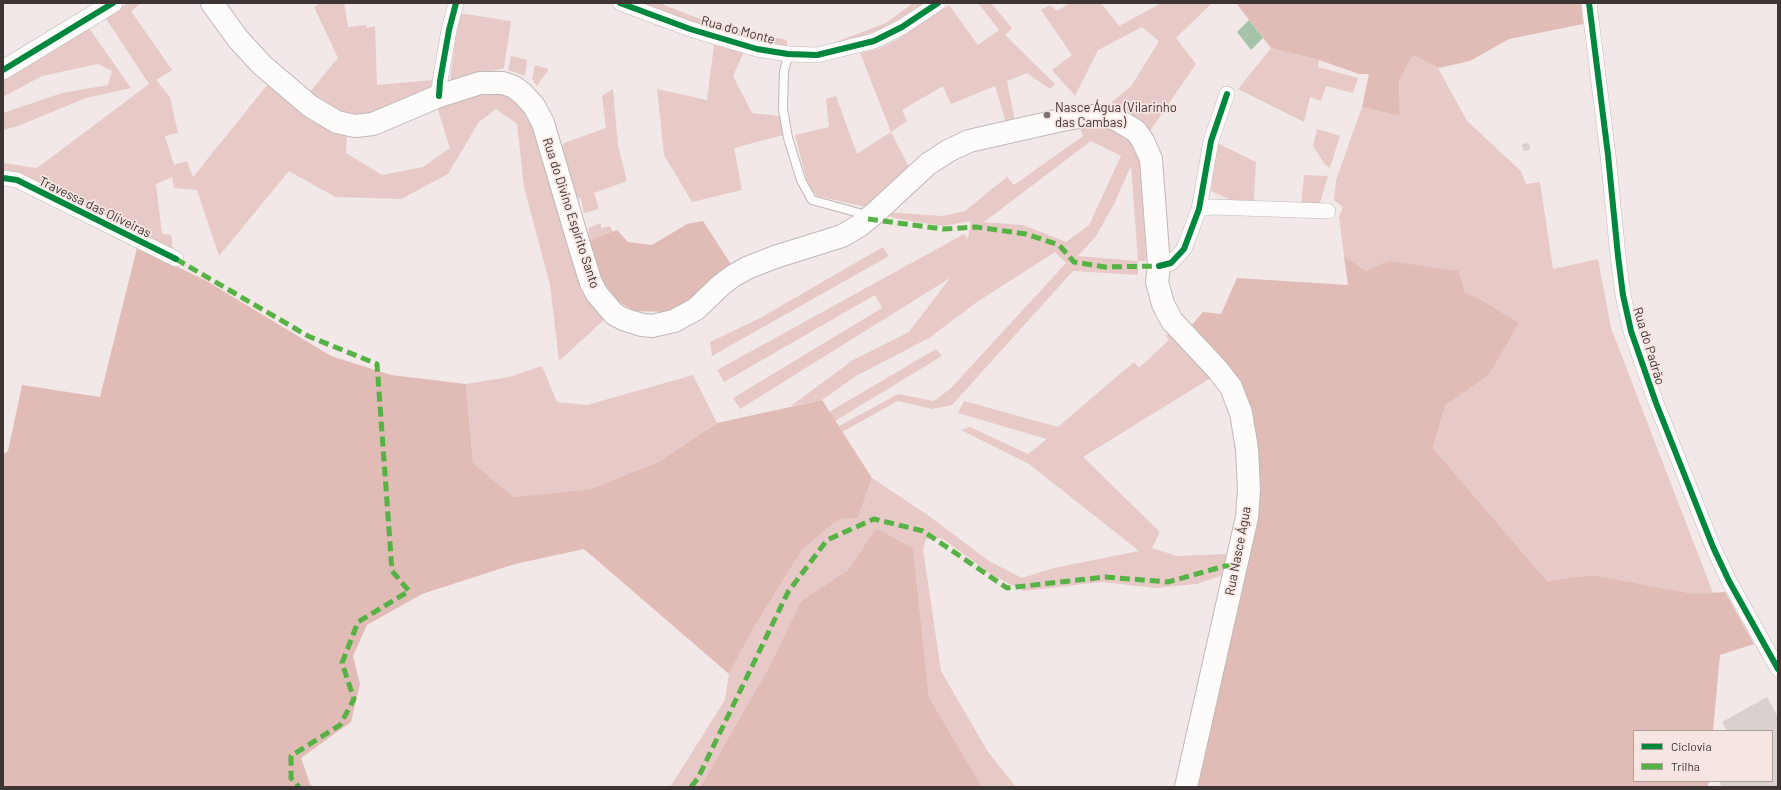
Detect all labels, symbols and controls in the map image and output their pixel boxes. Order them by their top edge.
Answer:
street label: Rua do Monte [699,13,777,47]
place label: Nasce Água (Vilarinho das Cambas) [1055,100,1177,131]
marker: Nasce Água (Vilarinho das Cambas) [1042,110,1052,120]
street label: Rua do Divino Espírito Santo [539,136,603,290]
street label: Travessa das Oliveiras [36,173,154,241]
street label: Rua do Padrão [1630,305,1668,387]
street label: Rua Nasce Água [1222,505,1254,597]
legend [1633,730,1773,782]
text: Ciclovia [1671,739,1712,753]
text: Trilha [1671,759,1700,773]

